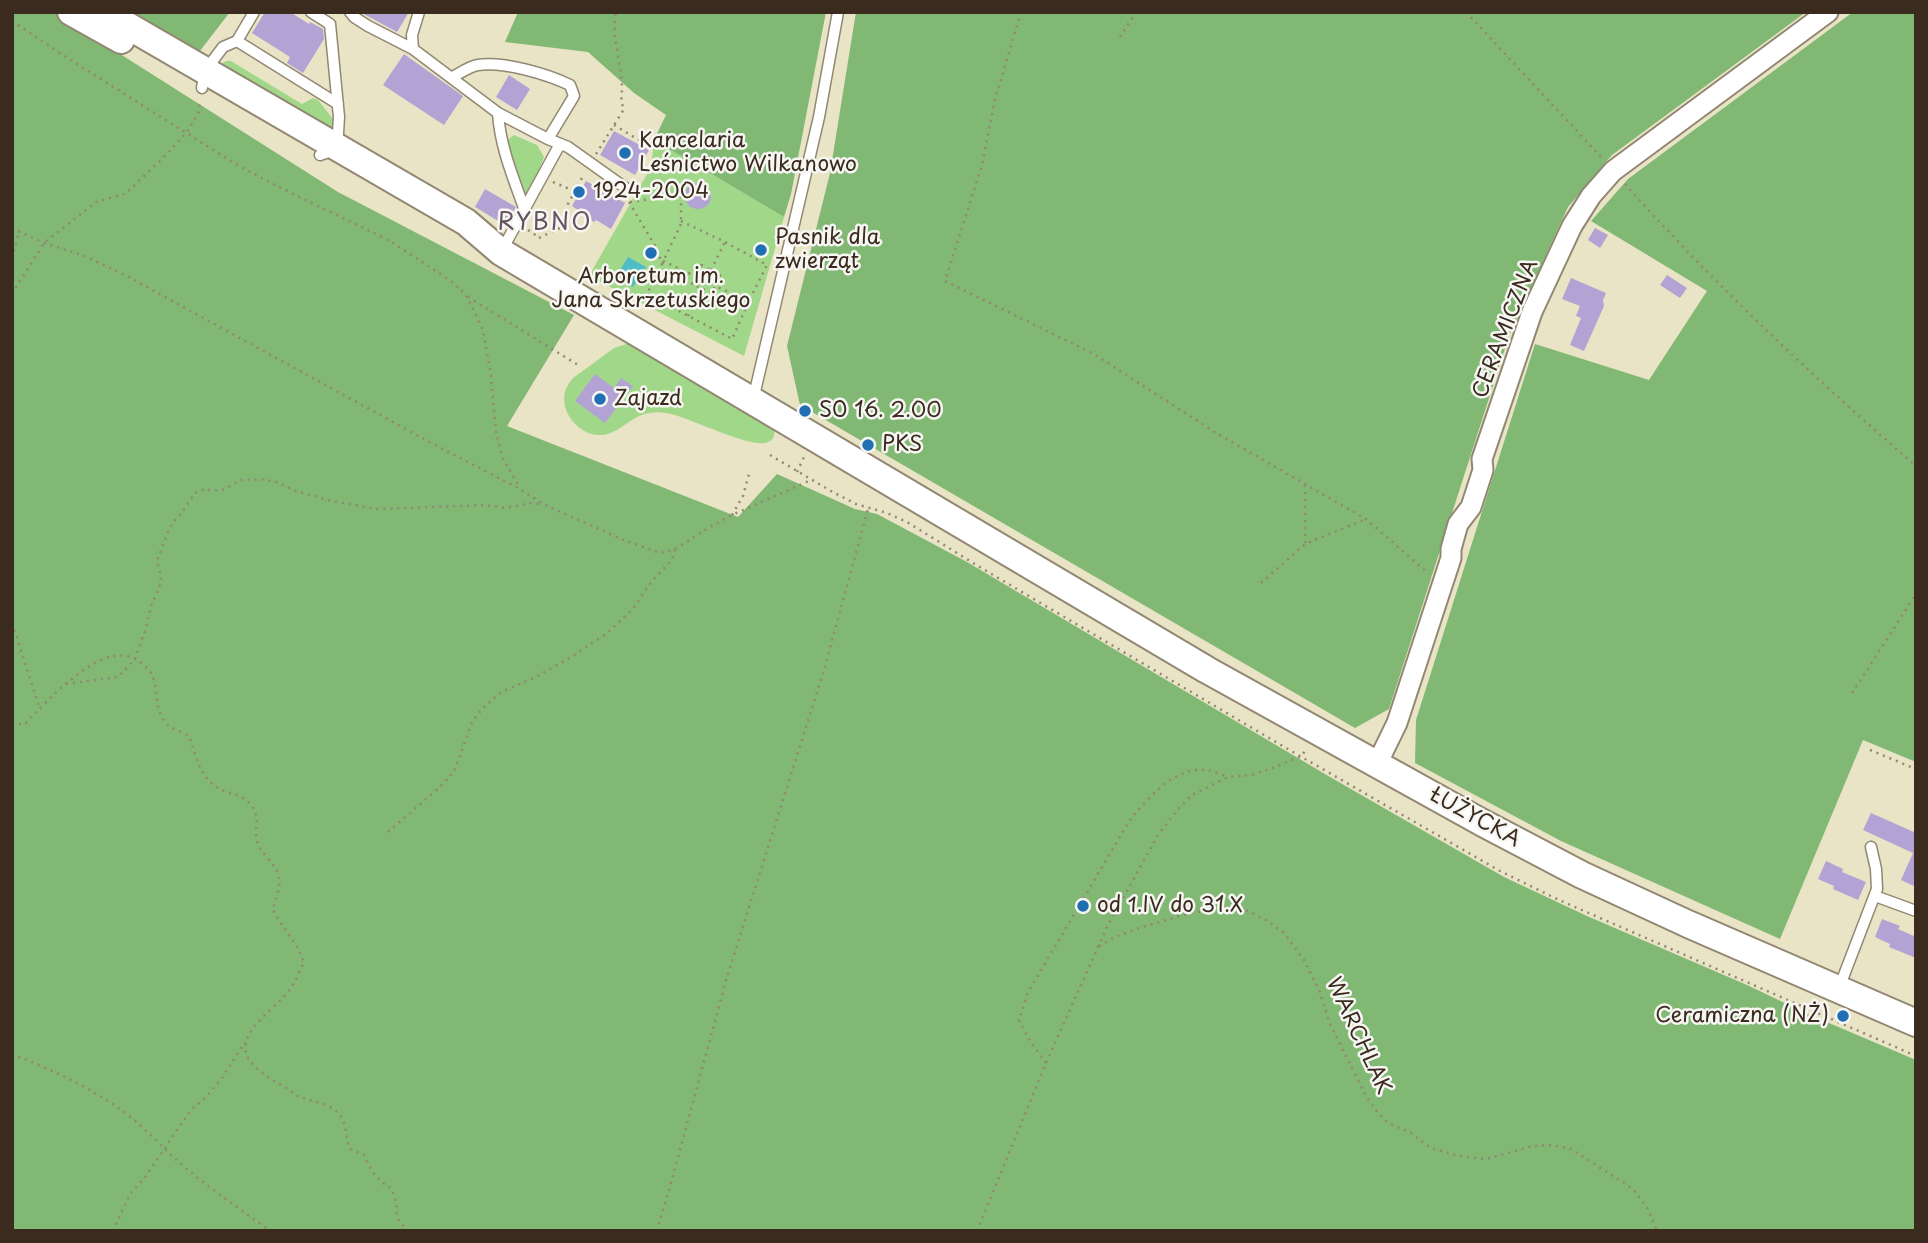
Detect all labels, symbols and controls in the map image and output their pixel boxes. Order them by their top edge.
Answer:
place label: Kancelaria Leśnictwo Wilkanowo [639,128,857,178]
marker: Kancelaria Leśnictwo Wilkanowo [617,145,633,161]
place label: 1924-2004 [593,179,709,205]
marker: 1924-2004 [571,184,587,200]
district label: RYBNO [499,209,591,237]
place label: Pasnik dla zwierząt [775,225,880,275]
marker: Pasnik dla zwierząt [753,242,769,258]
marker: Arboretum im. Jana Skrzetuskiego [643,245,659,261]
street label: CERAMICZNA [1468,256,1544,402]
place label: Arboretum im. Jana Skrzetuskiego [552,264,750,314]
place label: Zajazd [614,386,682,412]
marker: Zajazd [592,391,608,407]
place label: S0 16. 2.00 [819,398,942,424]
marker: S0 16. 2.00 [797,403,813,419]
place label: PKS [882,432,922,458]
marker: PKS [860,437,876,453]
street label: ŁUŻYCKA [1425,783,1525,853]
place label: od 1.IV do 31.X [1097,893,1243,919]
marker: od 1.IV do 31.X [1075,898,1091,914]
street label: WARCHLAK [1320,974,1396,1098]
place label: Ceramiczna (NŻ) [1655,1003,1829,1029]
marker: Ceramiczna (NŻ) [1835,1008,1851,1024]

